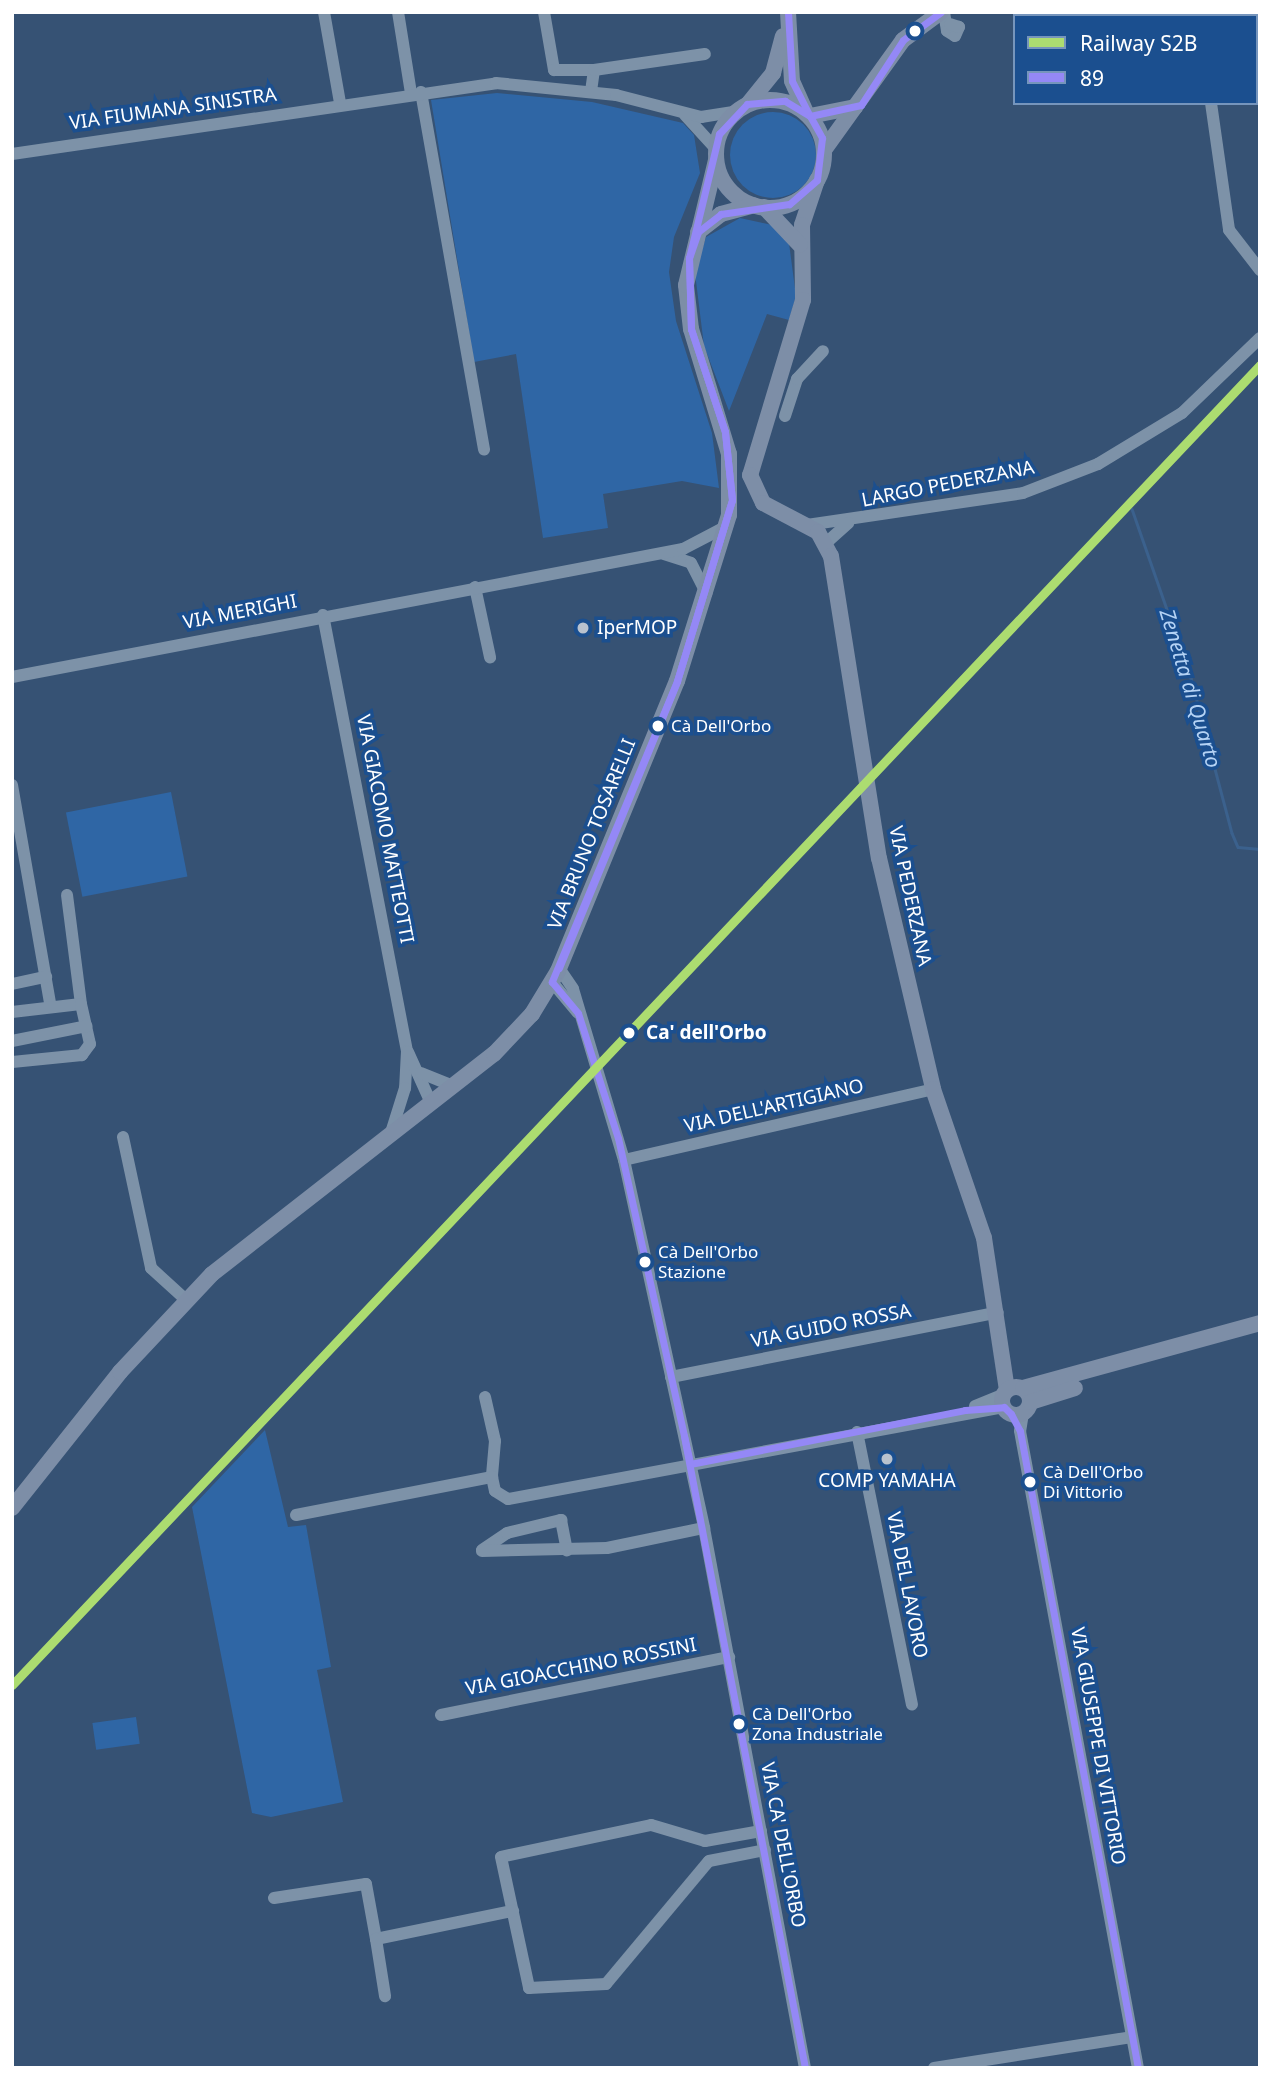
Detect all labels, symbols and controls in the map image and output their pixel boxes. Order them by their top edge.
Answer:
legend [1013,14,1258,105]
unlabelled marker [908,24,922,38]
text: Railway S2B [1080,29,1197,57]
text: 89 [1080,64,1104,92]
street label: VIA FIUMANA SINISTRA [68,83,278,135]
street label: LARGO PEDERZANA [860,456,1036,512]
street label: VIA MERIGHI [181,590,299,634]
water label: Zenetta di Quarto [1155,605,1227,771]
place label: IperMOP [597,617,677,639]
marker: IperMOP [575,620,591,636]
street label: VIA GIACOMO MATTEOTTI [352,713,418,945]
place label: Cà Dell'Orbo [671,716,771,736]
marker: Cà Dell'Orbo [651,719,665,733]
street label: VIA BRUNO TOSARELLI [543,735,641,933]
street label: VIA PEDERZANA [884,824,936,968]
marker: Ca' dell'Orbo [618,1022,640,1044]
place label: Ca' dell'Orbo [646,1022,767,1044]
street label: VIA DELL'ARTIGIANO [682,1074,866,1138]
place label: Cà Dell'Orbo Stazione [658,1242,758,1282]
marker: Cà Dell'Orbo Stazione [638,1255,652,1269]
street label: VIA GUIDO ROSSA [749,1299,913,1353]
marker: COMP YAMAHA [879,1451,895,1467]
place label: Cà Dell'Orbo Di Vittorio [1043,1462,1143,1502]
place label: COMP YAMAHA [818,1470,956,1492]
marker: Cà Dell'Orbo Di Vittorio [1023,1475,1037,1489]
street label: VIA DEL LAVORO [882,1510,932,1660]
street label: VIA GIUSEPPE DI VITTORIO [1066,1625,1130,1867]
street label: VIA GIOACCHINO ROSSINI [464,1633,698,1701]
place label: Cà Dell'Orbo Zona Industriale [752,1704,883,1744]
marker: Cà Dell'Orbo Zona Industriale [732,1717,746,1731]
street label: VIA CA' DELL'ORBO [756,1760,810,1930]

